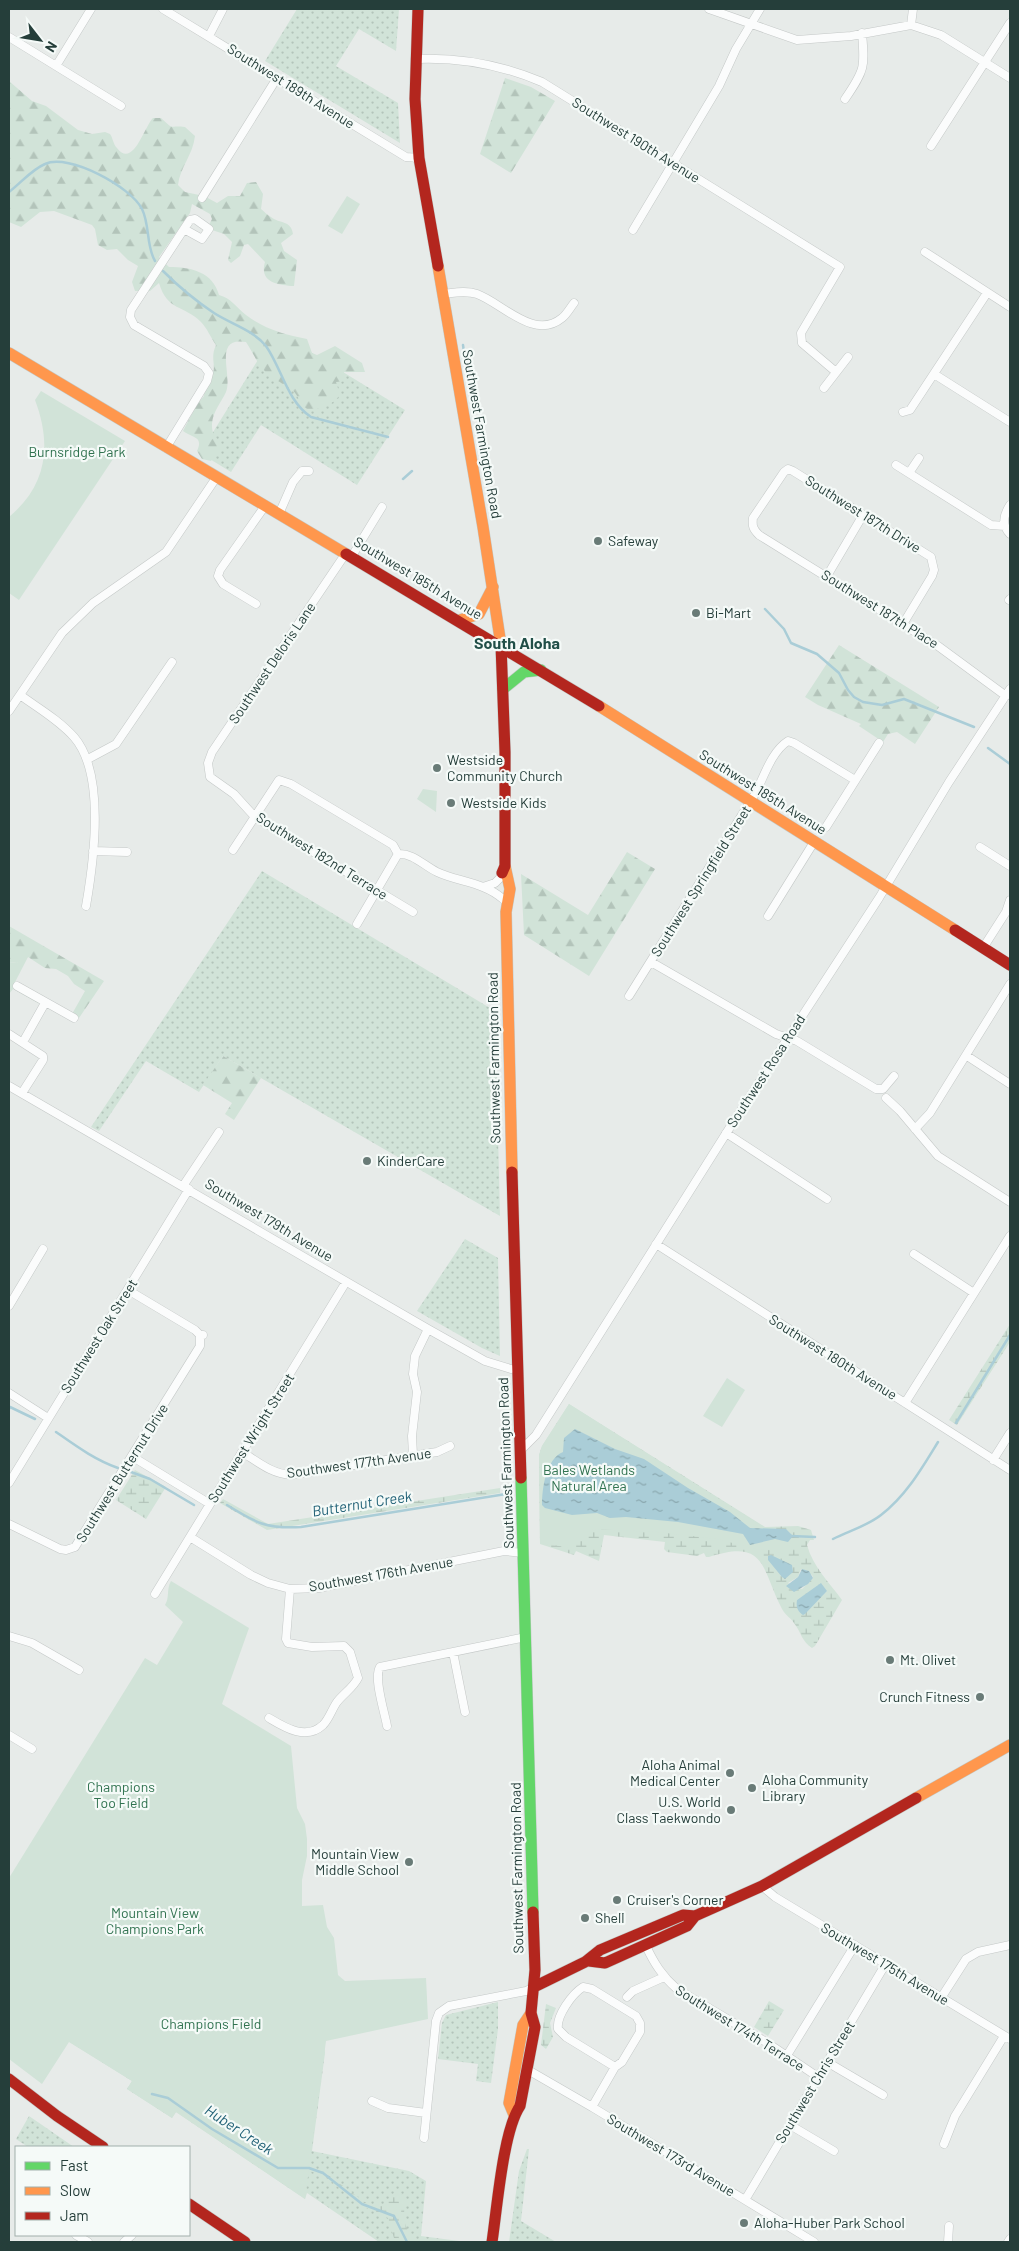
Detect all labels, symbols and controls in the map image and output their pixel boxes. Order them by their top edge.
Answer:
north arrow [15,15,65,65]
text: N [42,39,61,55]
street label: Southwest 189th Avenue [224,39,358,132]
street label: Southwest 190th Avenue [569,93,703,186]
street label: Southwest Farmington Road [459,348,506,520]
park label: Burnsridge Park [28,443,126,460]
street label: Southwest 187th Drive [802,471,924,556]
street label: Southwest 185th Avenue [351,532,486,623]
place label: Safeway [608,532,659,549]
marker: Safeway [592,535,604,547]
street label: Southwest 187th Place [818,566,942,652]
street label: Southwest Deloris Lane [225,599,319,727]
place label: Bi-Mart [706,604,751,621]
marker: Bi-Mart [690,607,702,619]
district label: South Aloha [474,633,560,652]
street label: Southwest 185th Avenue [696,745,830,838]
place label: Westside Community Church [447,751,563,784]
marker: Westside Community Church [431,762,443,774]
place label: Westside Kids [461,794,547,811]
marker: Westside Kids [445,797,457,809]
street label: Southwest Springfield Street [647,802,754,960]
street label: Southwest 182nd Terrace [253,808,391,903]
street label: Southwest Farmington Road [484,972,503,1144]
street label: Southwest Rosa Road [723,1011,809,1130]
place label: KinderCare [377,1152,445,1169]
marker: KinderCare [361,1155,373,1167]
street label: Southwest 179th Avenue [202,1175,336,1265]
street label: Southwest Oak Street [57,1275,141,1396]
street label: Southwest 180th Avenue [766,1310,900,1403]
street label: Southwest Wright Street [204,1370,297,1506]
street label: Southwest Farmington Road [494,1377,517,1549]
street label: Southwest Butternut Drive [72,1400,171,1545]
street label: Southwest 177th Avenue [286,1444,432,1481]
park label: Bales Wetlands Natural Area [543,1461,635,1494]
water label: Butternut Creek [311,1486,414,1520]
street label: Southwest 176th Avenue [307,1552,454,1595]
place label: Mt. Olivet [900,1651,956,1668]
marker: Mt. Olivet [884,1654,896,1666]
place label: Crunch Fitness [879,1688,970,1705]
marker: Crunch Fitness [974,1691,986,1703]
place label: Aloha Animal Medical Center [630,1756,720,1789]
marker: Aloha Animal Medical Center [724,1767,736,1779]
place label: Aloha Community Library [762,1771,869,1804]
park label: Champions Too Field [87,1778,155,1811]
street label: Southwest Farmington Road [507,1782,526,1954]
marker: Aloha Community Library [746,1782,758,1794]
place label: U.S. World Class Taekwondo [616,1793,721,1826]
marker: U.S. World Class Taekwondo [725,1804,737,1816]
place label: Mountain View Middle School [311,1845,399,1878]
marker: Mountain View Middle School [403,1856,415,1868]
place label: Cruiser's Corner [627,1891,724,1908]
marker: Cruiser's Corner [611,1894,623,1906]
park label: Mountain View Champions Park [106,1904,204,1937]
place label: Shell [595,1909,625,1926]
marker: Shell [579,1912,591,1924]
street label: Southwest 175th Avenue [818,1919,952,2009]
street label: Southwest 174th Terrace [673,1981,808,2074]
park label: Champions Field [161,2015,261,2032]
street label: Southwest Chris Street [771,2017,858,2146]
water label: Huber Creek [202,2100,278,2158]
street label: Southwest 173rd Avenue [604,2110,738,2200]
legend [15,2146,190,2236]
text: Fast [60,2156,88,2174]
text: Slow [60,2181,91,2199]
text: Jam [60,2206,89,2224]
place label: Aloha-Huber Park School [754,2214,905,2231]
marker: Aloha-Huber Park School [738,2217,750,2229]

